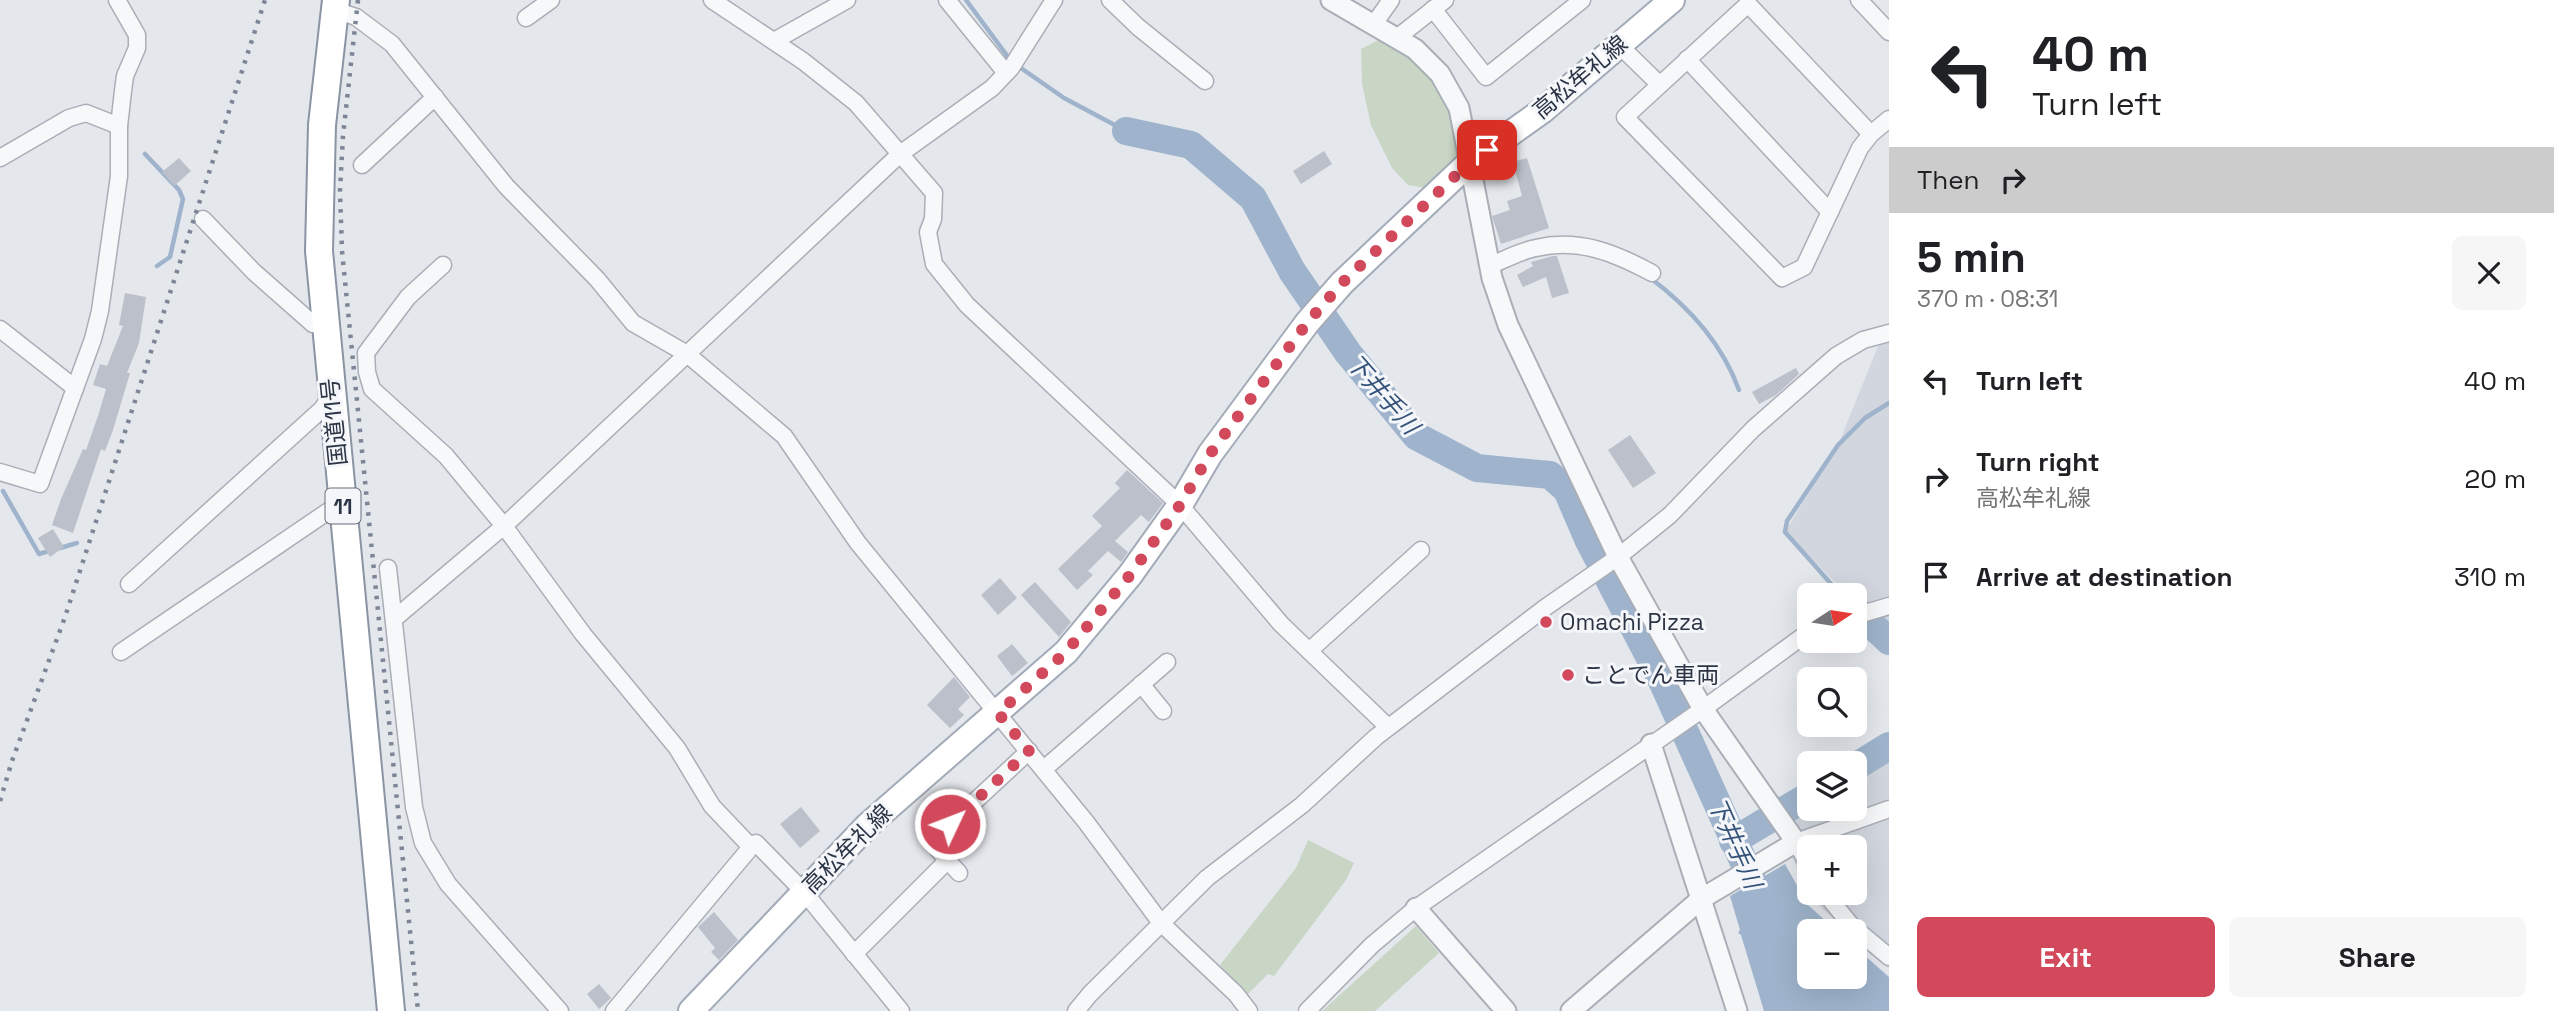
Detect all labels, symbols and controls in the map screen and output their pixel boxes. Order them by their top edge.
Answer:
text: 40 m [2032,23,2149,85]
icon: left [1917,28,2008,119]
street label: 高松牟礼線 [1526,29,1634,125]
text: Turn left [2032,84,2162,124]
pin [1457,120,1517,180]
icon: arrive [1468,131,1506,169]
icon: right [1994,161,2032,199]
text: Then [1917,163,1980,197]
text: 5 min [1917,231,2026,284]
button: close [2452,236,2526,310]
text: 370 m · 08:31 [1917,284,2058,314]
water label: 下井手川 [1340,348,1428,443]
icon: left [1917,362,1955,400]
text: Turn left [1976,364,2083,398]
text: 40 m [2464,364,2526,398]
street label: 国道11号 [314,377,354,467]
text: Turn right [1976,445,2100,479]
icon: right [1917,460,1955,498]
text: 20 m [2465,462,2526,496]
text: 高松牟礼線 [1976,483,2091,513]
road number: 11 [326,489,360,524]
icon: arrive [1917,558,1955,596]
text: Arrive at destination [1976,560,2233,594]
text: 310 m [2454,560,2526,594]
north arrow [1797,583,1867,653]
map controls [1797,583,1867,989]
place label: Omachi Pizza [1560,607,1704,637]
marker: Omachi Pizza [1538,614,1554,630]
place label: ことでん車両 [1582,660,1719,690]
marker: ことでん車両 [1560,667,1576,683]
button: search [1797,667,1867,737]
button: layers [1797,751,1867,821]
position arrow [913,787,987,861]
water label: 下井手川 [1701,793,1770,896]
street label: 高松牟礼線 [796,798,898,900]
button: + [1797,835,1867,905]
button: Exit [1917,917,2215,997]
button: Share [2229,917,2526,997]
button: − [1797,919,1867,989]

